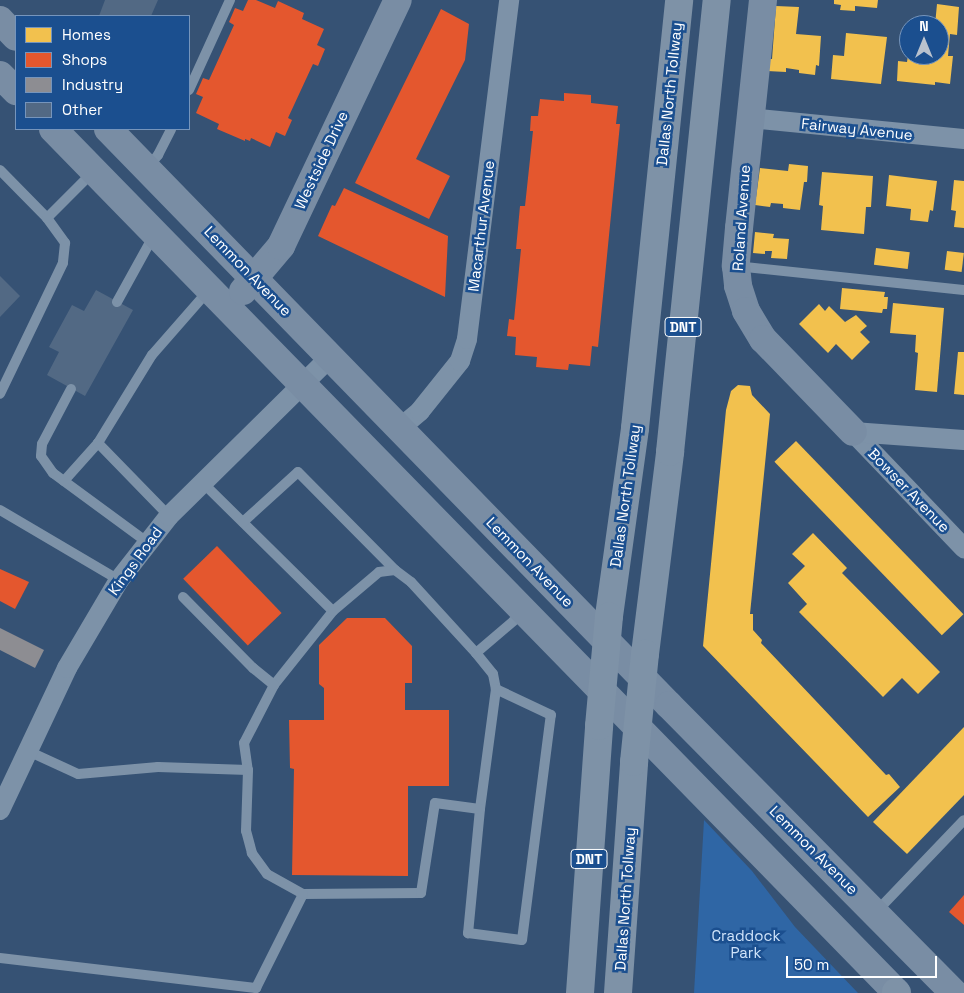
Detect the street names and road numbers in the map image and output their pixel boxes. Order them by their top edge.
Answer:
street label: Dallas North Tollway [652,21,686,167]
street label: Westside Drive [290,108,352,212]
street label: Fairway Avenue [800,114,914,144]
street label: Macarthur Avenue [464,159,498,293]
street label: Roland Avenue [728,164,754,272]
street label: Lemmon Avenue [201,222,295,320]
road number: DNT [664,316,702,338]
street label: Dallas North Tollway [606,423,644,569]
street label: Bowser Avenue [864,444,954,536]
street label: Lemmon Avenue [483,513,577,611]
street label: Kings Road [104,523,166,599]
street label: Lemmon Avenue [766,802,862,898]
street label: Dallas North Tollway [611,826,639,972]
road number: DNT [570,848,608,871]

